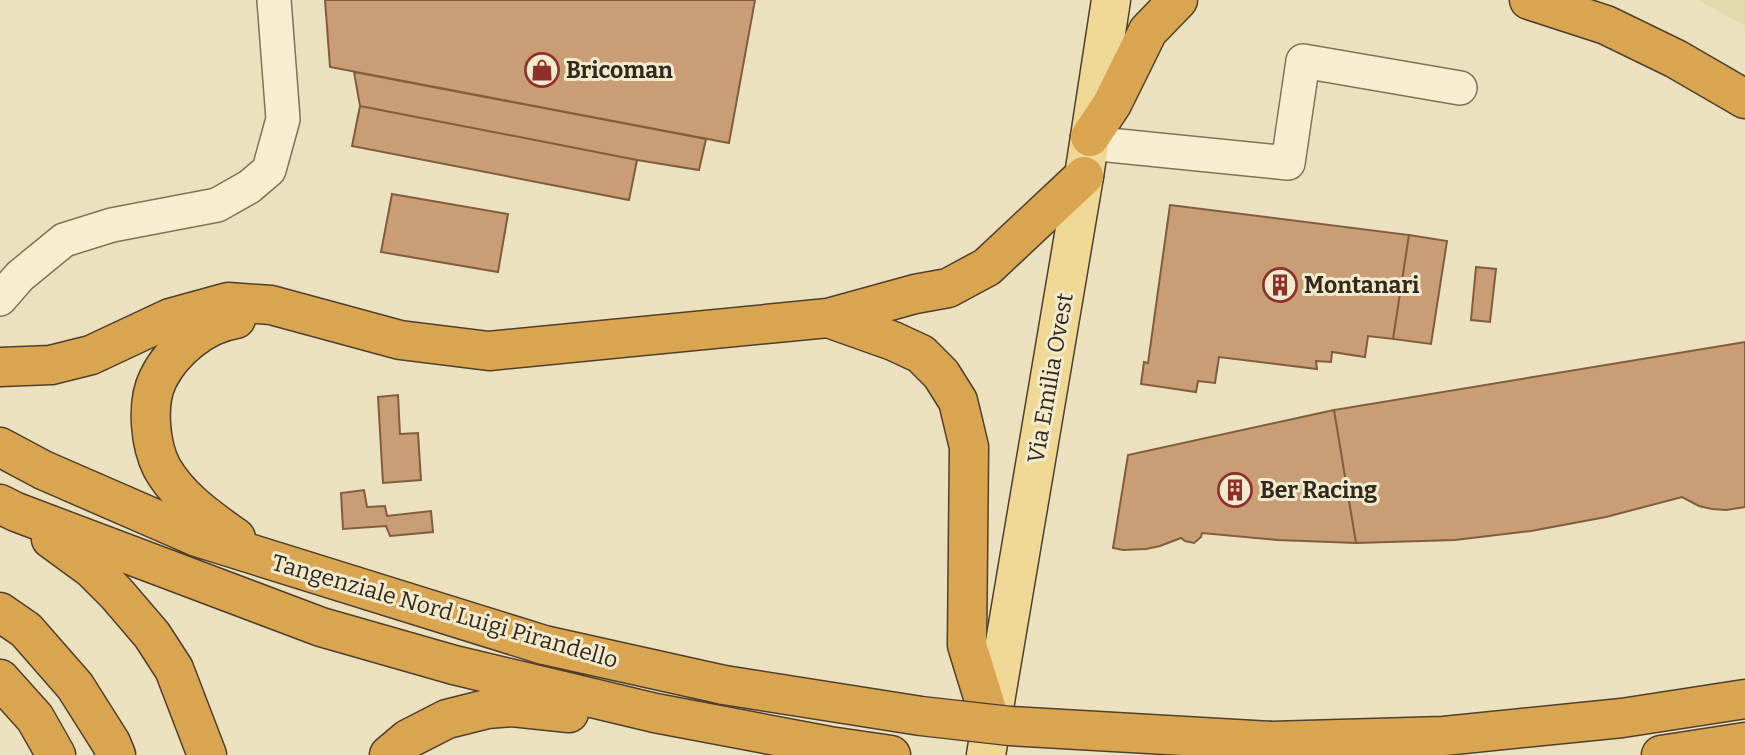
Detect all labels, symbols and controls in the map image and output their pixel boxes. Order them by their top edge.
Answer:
shop icon: Bricoman [523,51,561,89]
place label: Bricoman [566,56,673,84]
building icon: Montanari [1261,266,1299,304]
place label: Montanari [1304,271,1419,299]
street label: Via Emilia Ovest [1021,291,1079,465]
building icon: Ber Racing [1216,471,1254,509]
place label: Ber Racing [1260,476,1377,504]
street label: Tangenziale Nord Luigi Pirandello [269,548,621,674]

